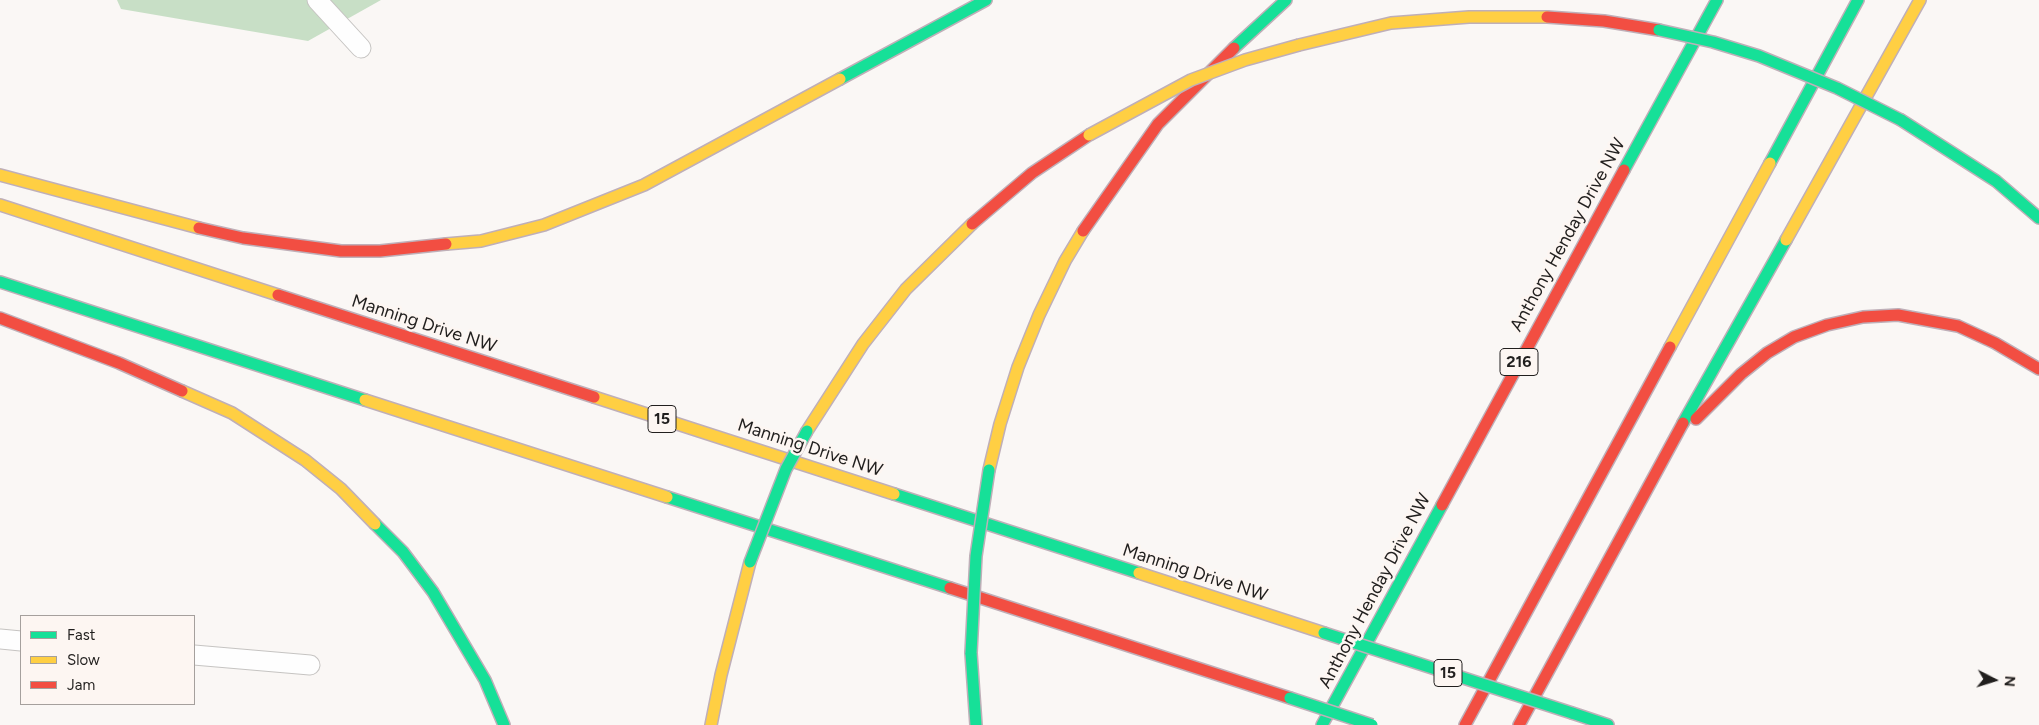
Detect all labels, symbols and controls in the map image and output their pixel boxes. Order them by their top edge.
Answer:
street label: Anthony Henday Drive NW [1506,135,1630,335]
street label: Manning Drive NW [349,290,499,358]
road number: 216 [1500,348,1538,376]
road number: 15 [648,406,676,432]
street label: Manning Drive NW [735,414,885,482]
street label: Anthony Henday Drive NW [1314,490,1436,692]
street label: Manning Drive NW [1120,539,1270,607]
legend [20,615,195,705]
text: Fast [67,626,95,644]
text: Slow [67,651,100,669]
north arrow [1969,655,2019,705]
road number: 15 [1434,660,1462,686]
text: N [2001,675,2018,687]
text: Jam [67,676,95,694]

